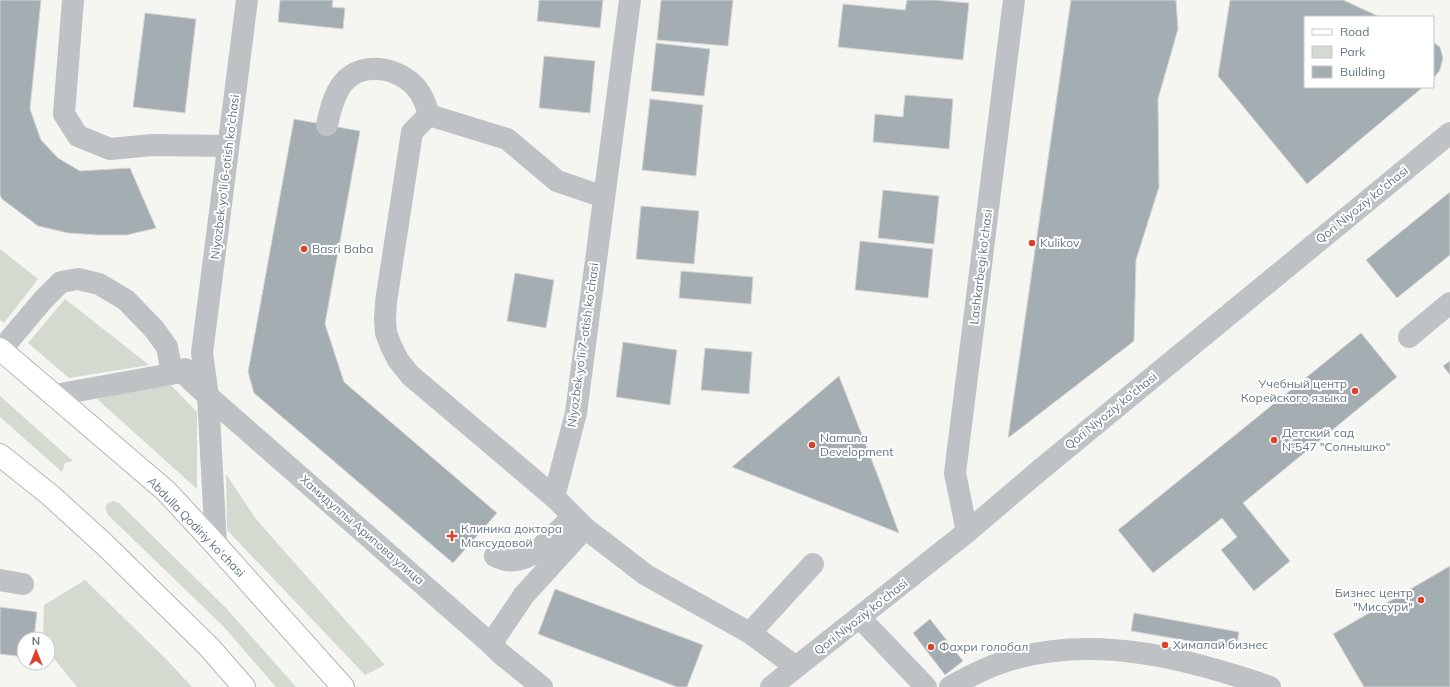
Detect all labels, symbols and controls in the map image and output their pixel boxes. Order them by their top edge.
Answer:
legend [1304,16,1434,88]
text: Road [1340,24,1369,39]
text: Park [1340,44,1366,59]
text: Building [1340,64,1385,79]
street label: Niyozbek yo'li 6-otish ko'chasi [207,94,242,260]
street label: Qori Niyoziy ko'chasi [1312,163,1411,246]
street label: Lashkarbegi ko'chasi [966,208,995,325]
place label: Kulikov [1040,235,1080,250]
marker: Kulikov [1027,238,1037,248]
place label: Basri Baba [312,241,373,256]
marker: Basri Baba [299,244,309,254]
street label: Niyozbek yo'li 7-otish ko'chasi [564,262,601,428]
street label: Qori Niyoziy ko'chasi [1061,369,1160,452]
place label: Учебный центр Корейского языка [1241,376,1347,405]
marker: Учебный центр Корейского языка [1350,386,1360,396]
place label: Детский сад №547 "Солнышко" [1282,425,1391,454]
place label: Namuna Development [820,430,893,459]
marker: Детский сад №547 "Солнышко" [1269,435,1279,445]
marker: Namuna Development [807,440,817,450]
street label: Хамидуллы Арипова улица [297,472,427,588]
street label: Abdulla Qodiriy ko'chasi [145,473,248,580]
place label: Клиника доктора Максудовой [461,521,562,550]
marker: Клиника доктора Максудовой [446,530,458,542]
street label: Qori Niyoziy ko'chasi [811,575,911,658]
place label: Бизнес центр "Миссури" [1335,585,1413,614]
marker: Бизнес центр "Миссури" [1416,595,1426,605]
north arrow [16,631,56,671]
text: N [32,634,40,648]
place label: Хималай бизнес [1173,637,1268,652]
place label: Фахри голобал [939,639,1028,654]
marker: Хималай бизнес [1160,640,1170,650]
marker: Фахри голобал [926,642,936,652]

